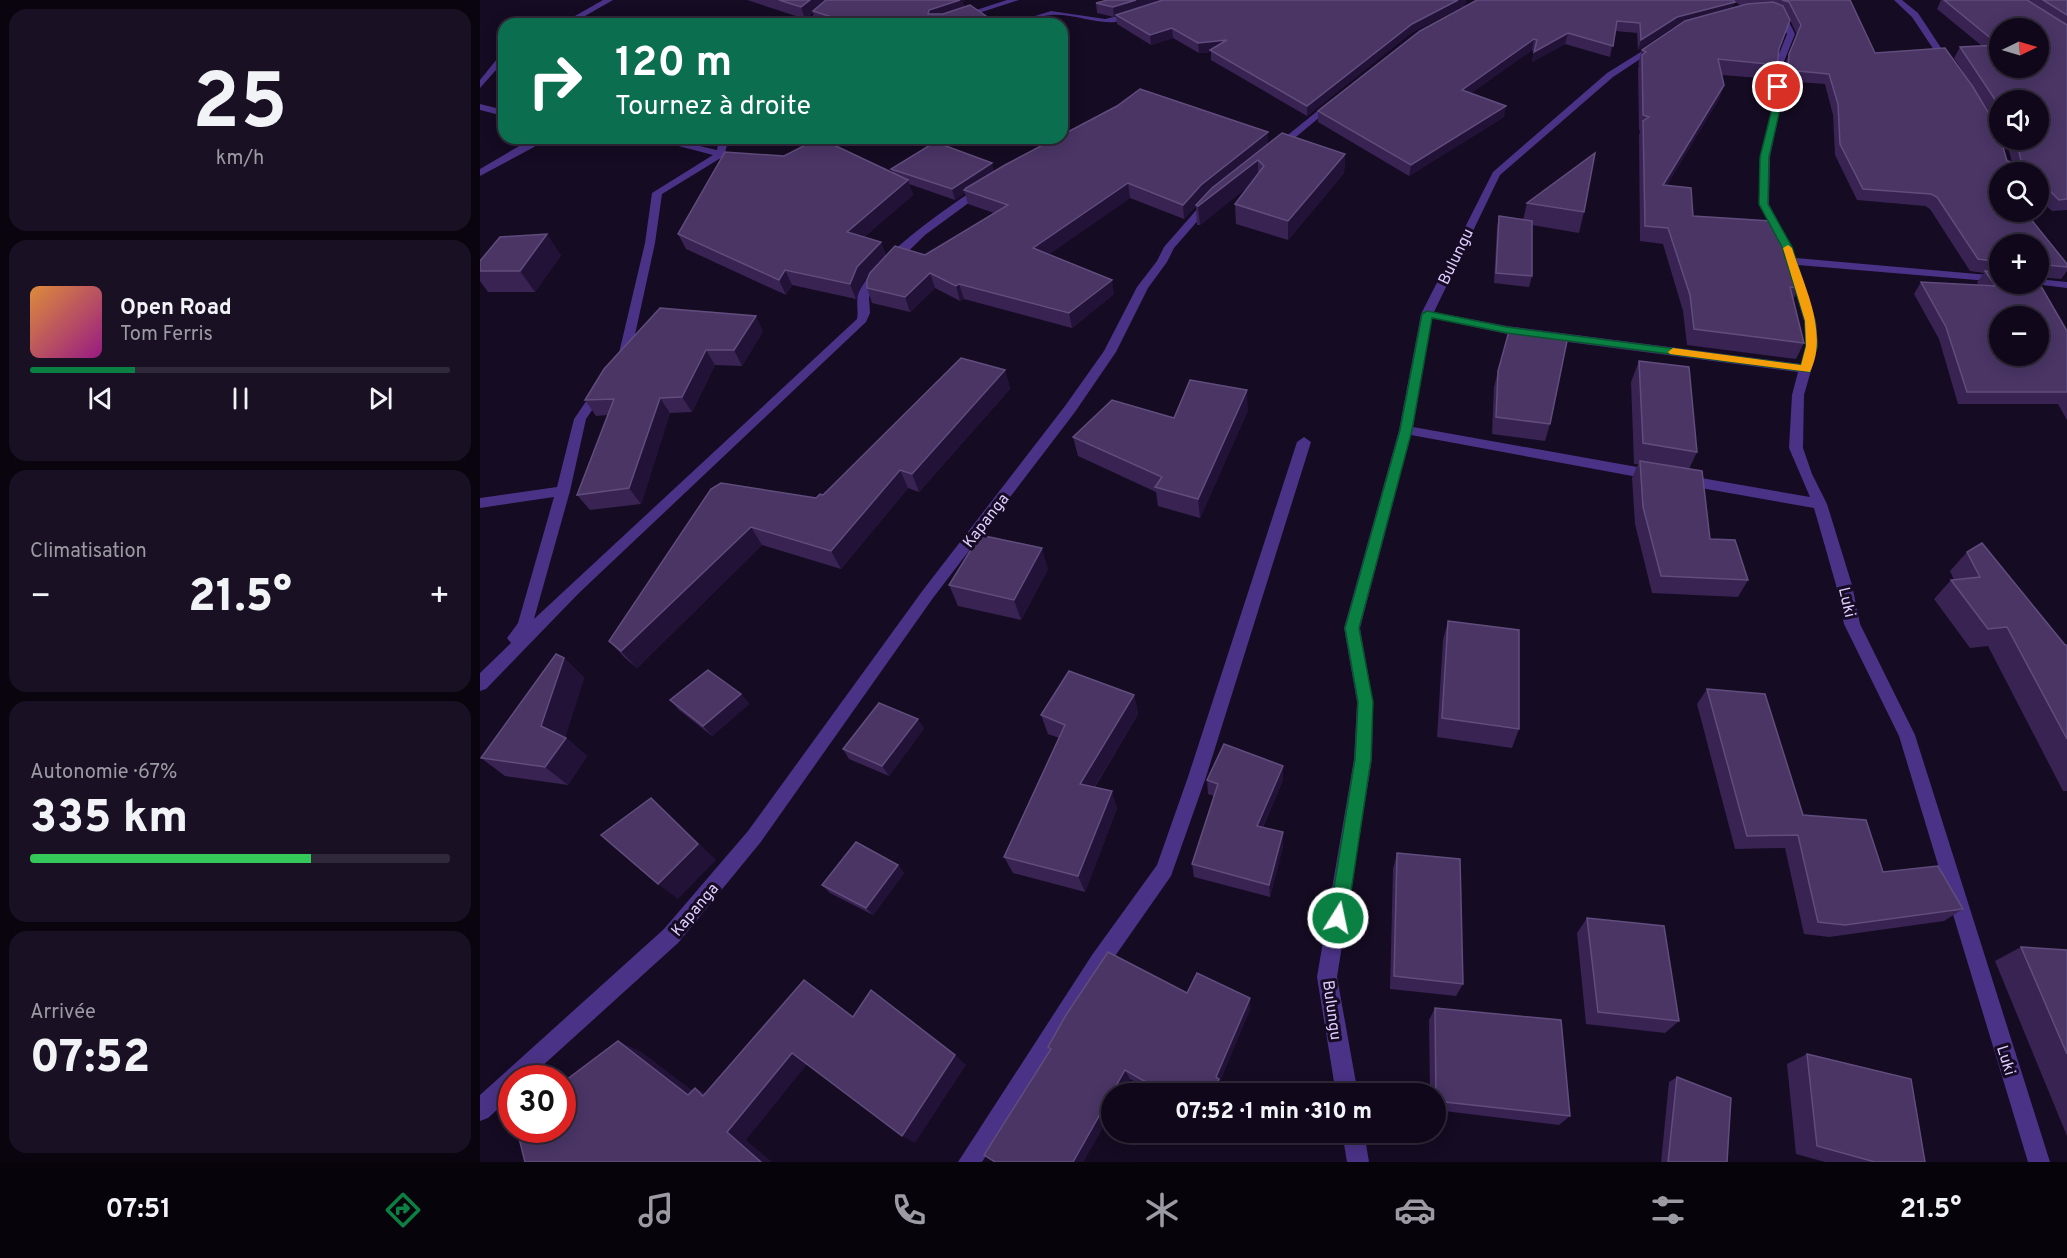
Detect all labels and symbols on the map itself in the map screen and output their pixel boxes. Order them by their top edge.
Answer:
north arrow [1989,18,2049,78]
pin [1752,61,1803,112]
street label: Bulungu [1435,225,1479,288]
street label: Kapanga [959,490,1014,552]
street label: Luki [1833,585,1859,620]
street label: Kapanga [667,879,724,941]
position arrow [1306,886,1370,950]
street label: Bulungu [1317,979,1345,1041]
street label: Luki [1991,1043,2019,1078]
speed limit sign: 30 [498,1065,576,1143]

